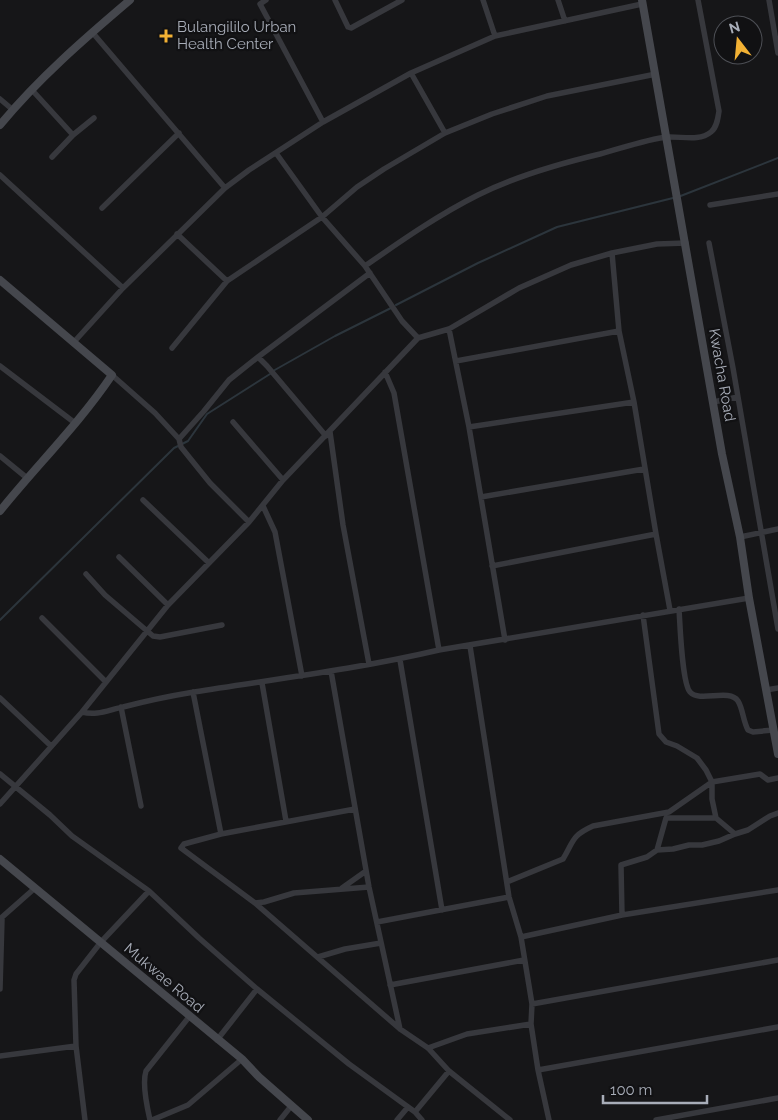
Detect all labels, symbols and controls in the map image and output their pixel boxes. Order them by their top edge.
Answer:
north arrow [713,15,763,65]
place label: Bulangililo Urban Health Center [177,18,296,53]
text: N [727,18,742,37]
marker: Bulangililo Urban Health Center [159,29,173,43]
street label: Kwacha Road [705,327,739,423]
street label: Mukwae Road [120,939,208,1017]
scale bar [603,1072,707,1104]
text: 100 m [610,1081,652,1099]

